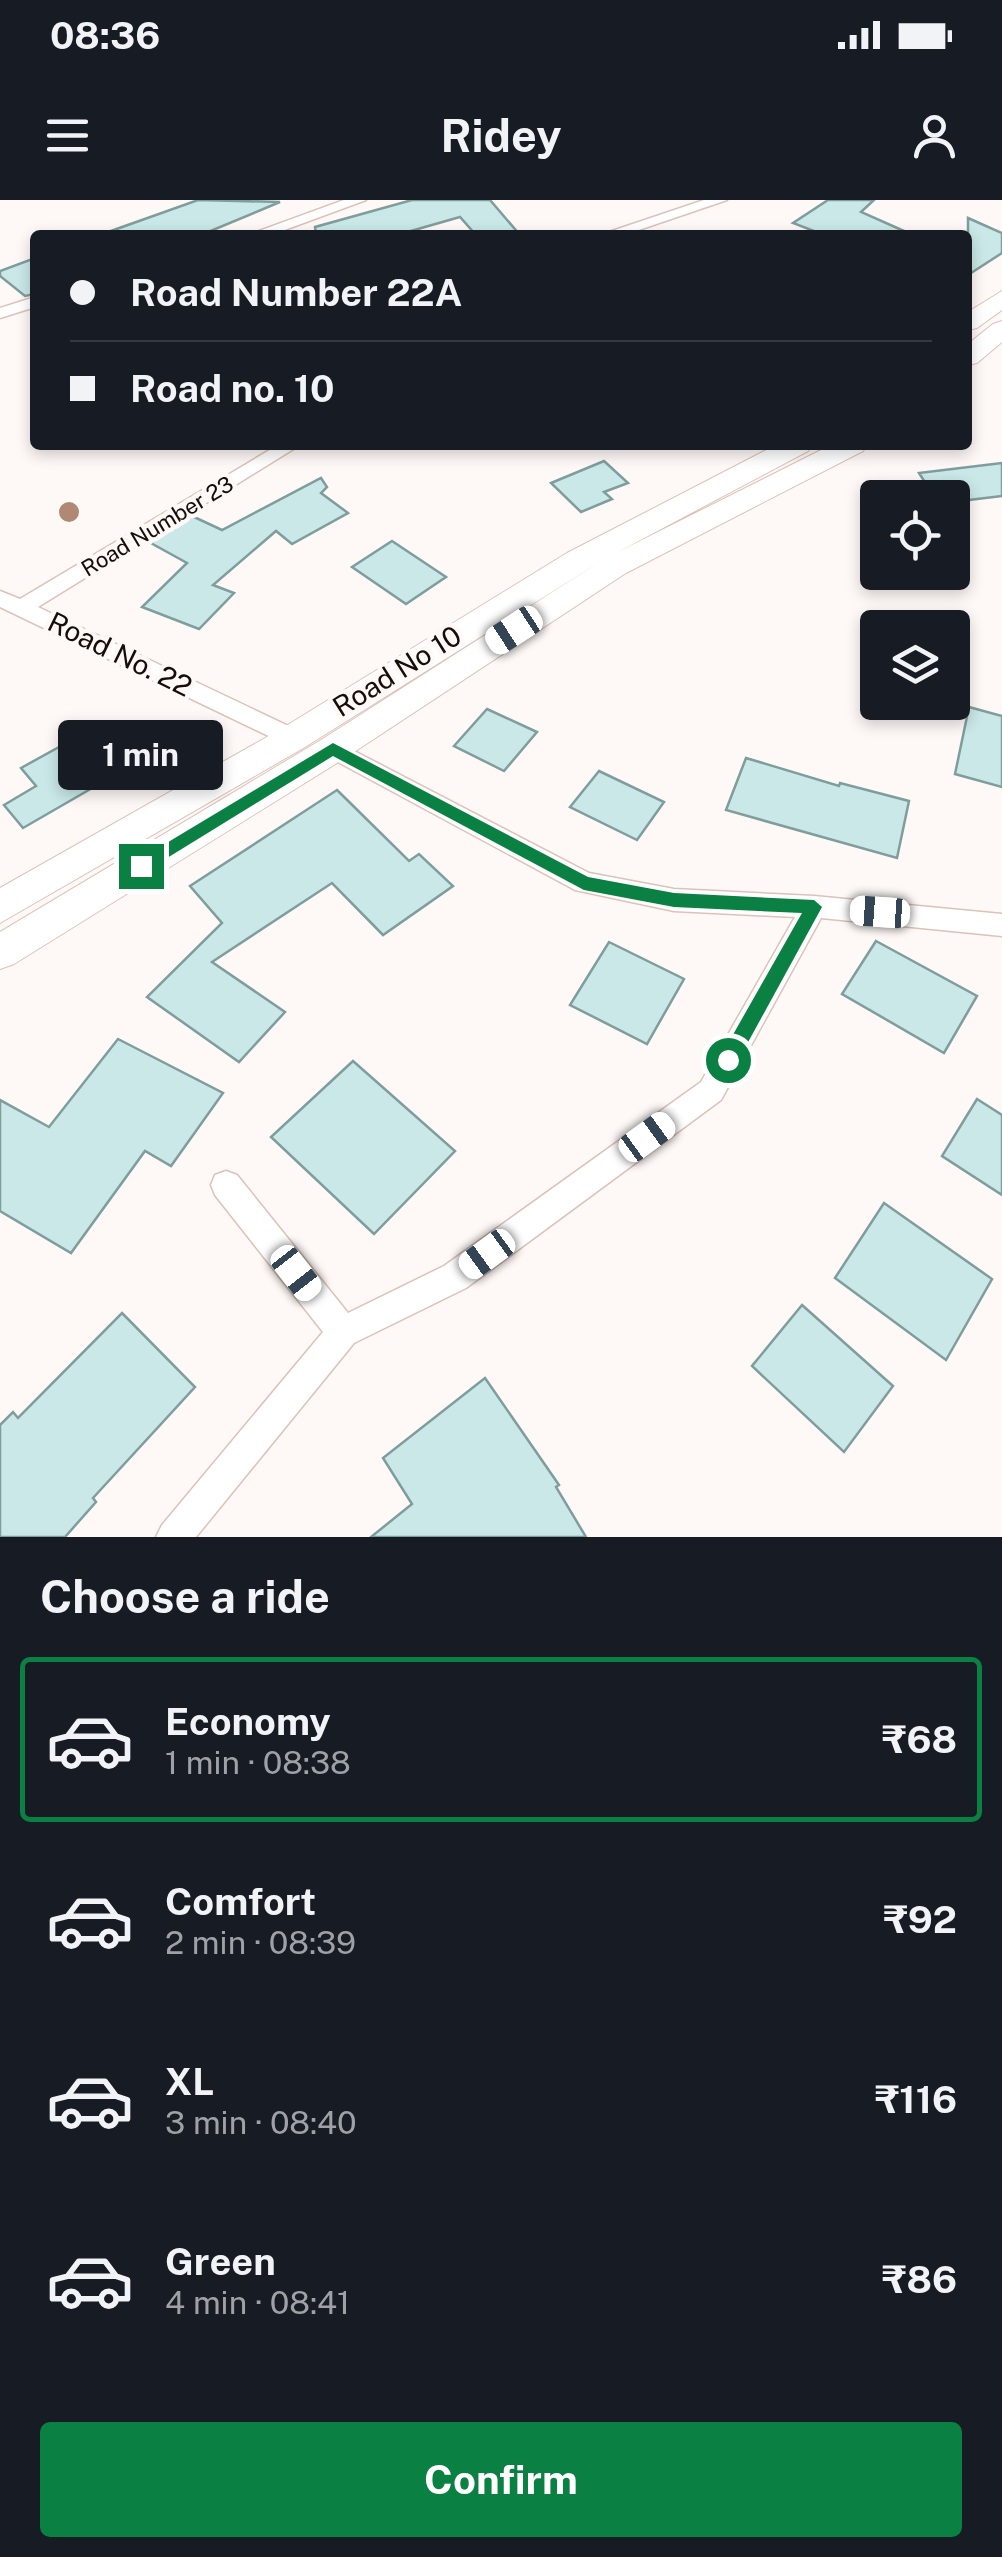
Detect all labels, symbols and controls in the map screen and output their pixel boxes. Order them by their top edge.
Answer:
text: 08:36 [50,13,160,58]
icon: menu [40,108,95,163]
icon: person [907,108,962,163]
text: Ridey [440,109,562,162]
text: Road Number 22A [130,270,462,315]
text: Road no. 10 [130,366,335,411]
street label: Road Number 23 [76,470,238,582]
map controls [860,480,970,720]
button: locate [860,480,970,590]
car [481,601,547,659]
street label: Road No. 22 [43,604,198,703]
button: layers [860,610,970,720]
street label: Road No 10 [326,618,467,723]
callout: 1 min [58,721,224,791]
text: 1 min [102,736,179,773]
route end [119,844,164,889]
car [849,895,911,929]
route start [706,1038,751,1083]
car [614,1107,680,1167]
car [454,1224,520,1284]
car [266,1240,326,1306]
text: Choose a ride [40,1570,330,1623]
icon: car [45,1695,135,1785]
text: Economy [165,1699,331,1744]
text: ₹68 [882,1717,957,1762]
text: 1 min · 08:38 [165,1744,351,1781]
icon: car [45,1875,135,1965]
text: Comfort [165,1879,316,1924]
text: ₹92 [883,1897,957,1942]
text: 2 min · 08:39 [165,1924,356,1961]
icon: car [45,2055,135,2145]
text: XL [165,2059,214,2104]
text: ₹116 [875,2077,957,2122]
text: 3 min · 08:40 [165,2104,357,2141]
icon: car [45,2235,135,2325]
text: Green [165,2239,276,2284]
text: ₹86 [882,2257,957,2302]
text: 4 min · 08:41 [165,2284,350,2321]
button: Confirm [40,2422,962,2537]

